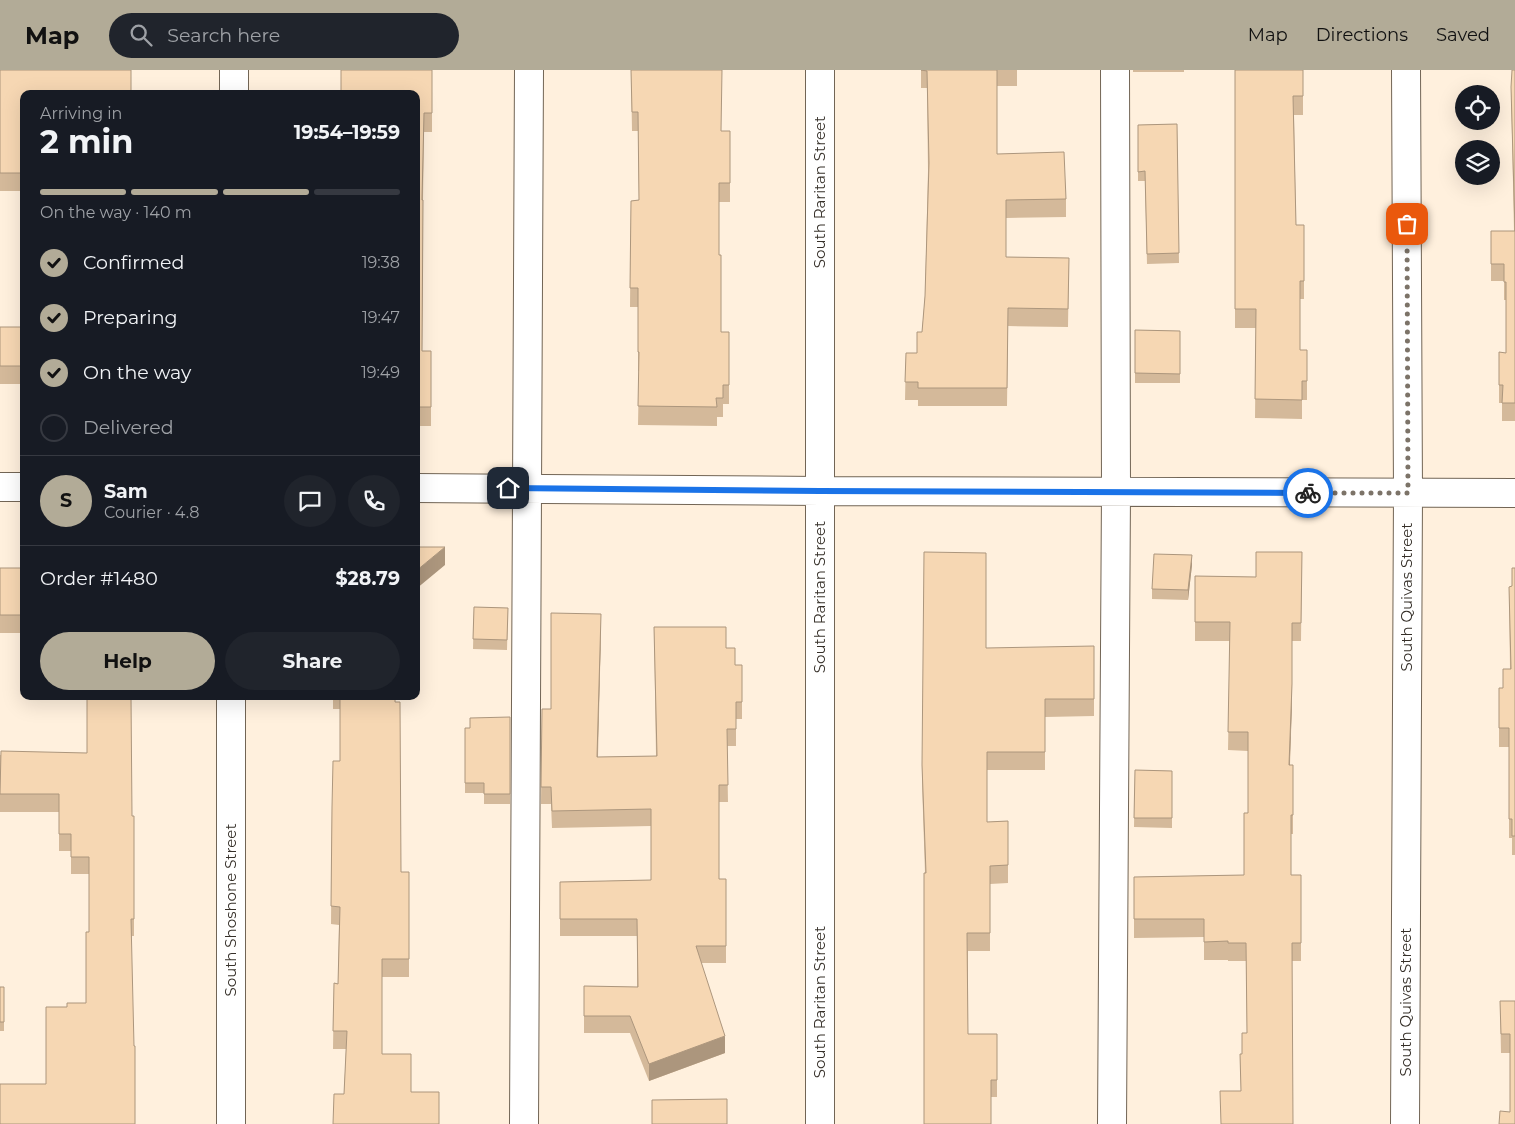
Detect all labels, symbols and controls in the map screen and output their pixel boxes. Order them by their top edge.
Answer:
search box [109,13,459,58]
text: Map [25,21,79,50]
icon: search [127,21,155,49]
text: Search here [167,24,280,47]
text: Map [1248,24,1288,46]
text: Directions [1316,24,1408,46]
text: Saved [1436,24,1490,46]
map controls [1455,85,1500,185]
button: locate [1455,85,1500,130]
text: Arriving in [40,104,122,123]
street label: South Raritan Street [810,116,829,268]
text: 19:54–19:59 [294,121,400,144]
text: 2 min [40,122,133,161]
button: layers [1455,140,1500,185]
text: On the way · 140 m [40,203,192,222]
pin [1386,203,1428,245]
icon: bag [1393,210,1421,238]
icon: check [40,249,68,277]
text: Confirmed [83,251,184,274]
text: 19:38 [362,253,400,272]
icon: check [40,304,68,332]
text: Preparing [83,306,178,329]
text: 19:47 [362,308,400,327]
icon: check [40,359,68,387]
text: On the way [83,361,191,384]
text: 19:49 [361,363,400,382]
text: Delivered [83,416,174,439]
pin [487,467,529,509]
courier [1283,468,1333,518]
icon: home [494,474,522,502]
button: chat [284,475,336,527]
button: phone [348,475,400,527]
icon: bike [1294,479,1322,507]
text: Sam [104,480,148,503]
text: S [60,489,72,512]
text: Courier · 4.8 [104,503,200,522]
street label: South Raritan Street [810,521,829,673]
street label: South Quivas Street [1397,523,1416,671]
text: Order #1480 [40,567,158,590]
text: $28.79 [335,567,400,590]
button: Help [40,632,215,690]
button: Share [225,632,400,690]
street label: South Shoshone Street [221,824,240,997]
street label: South Raritan Street [810,926,829,1078]
street label: South Quivas Street [1396,928,1415,1076]

